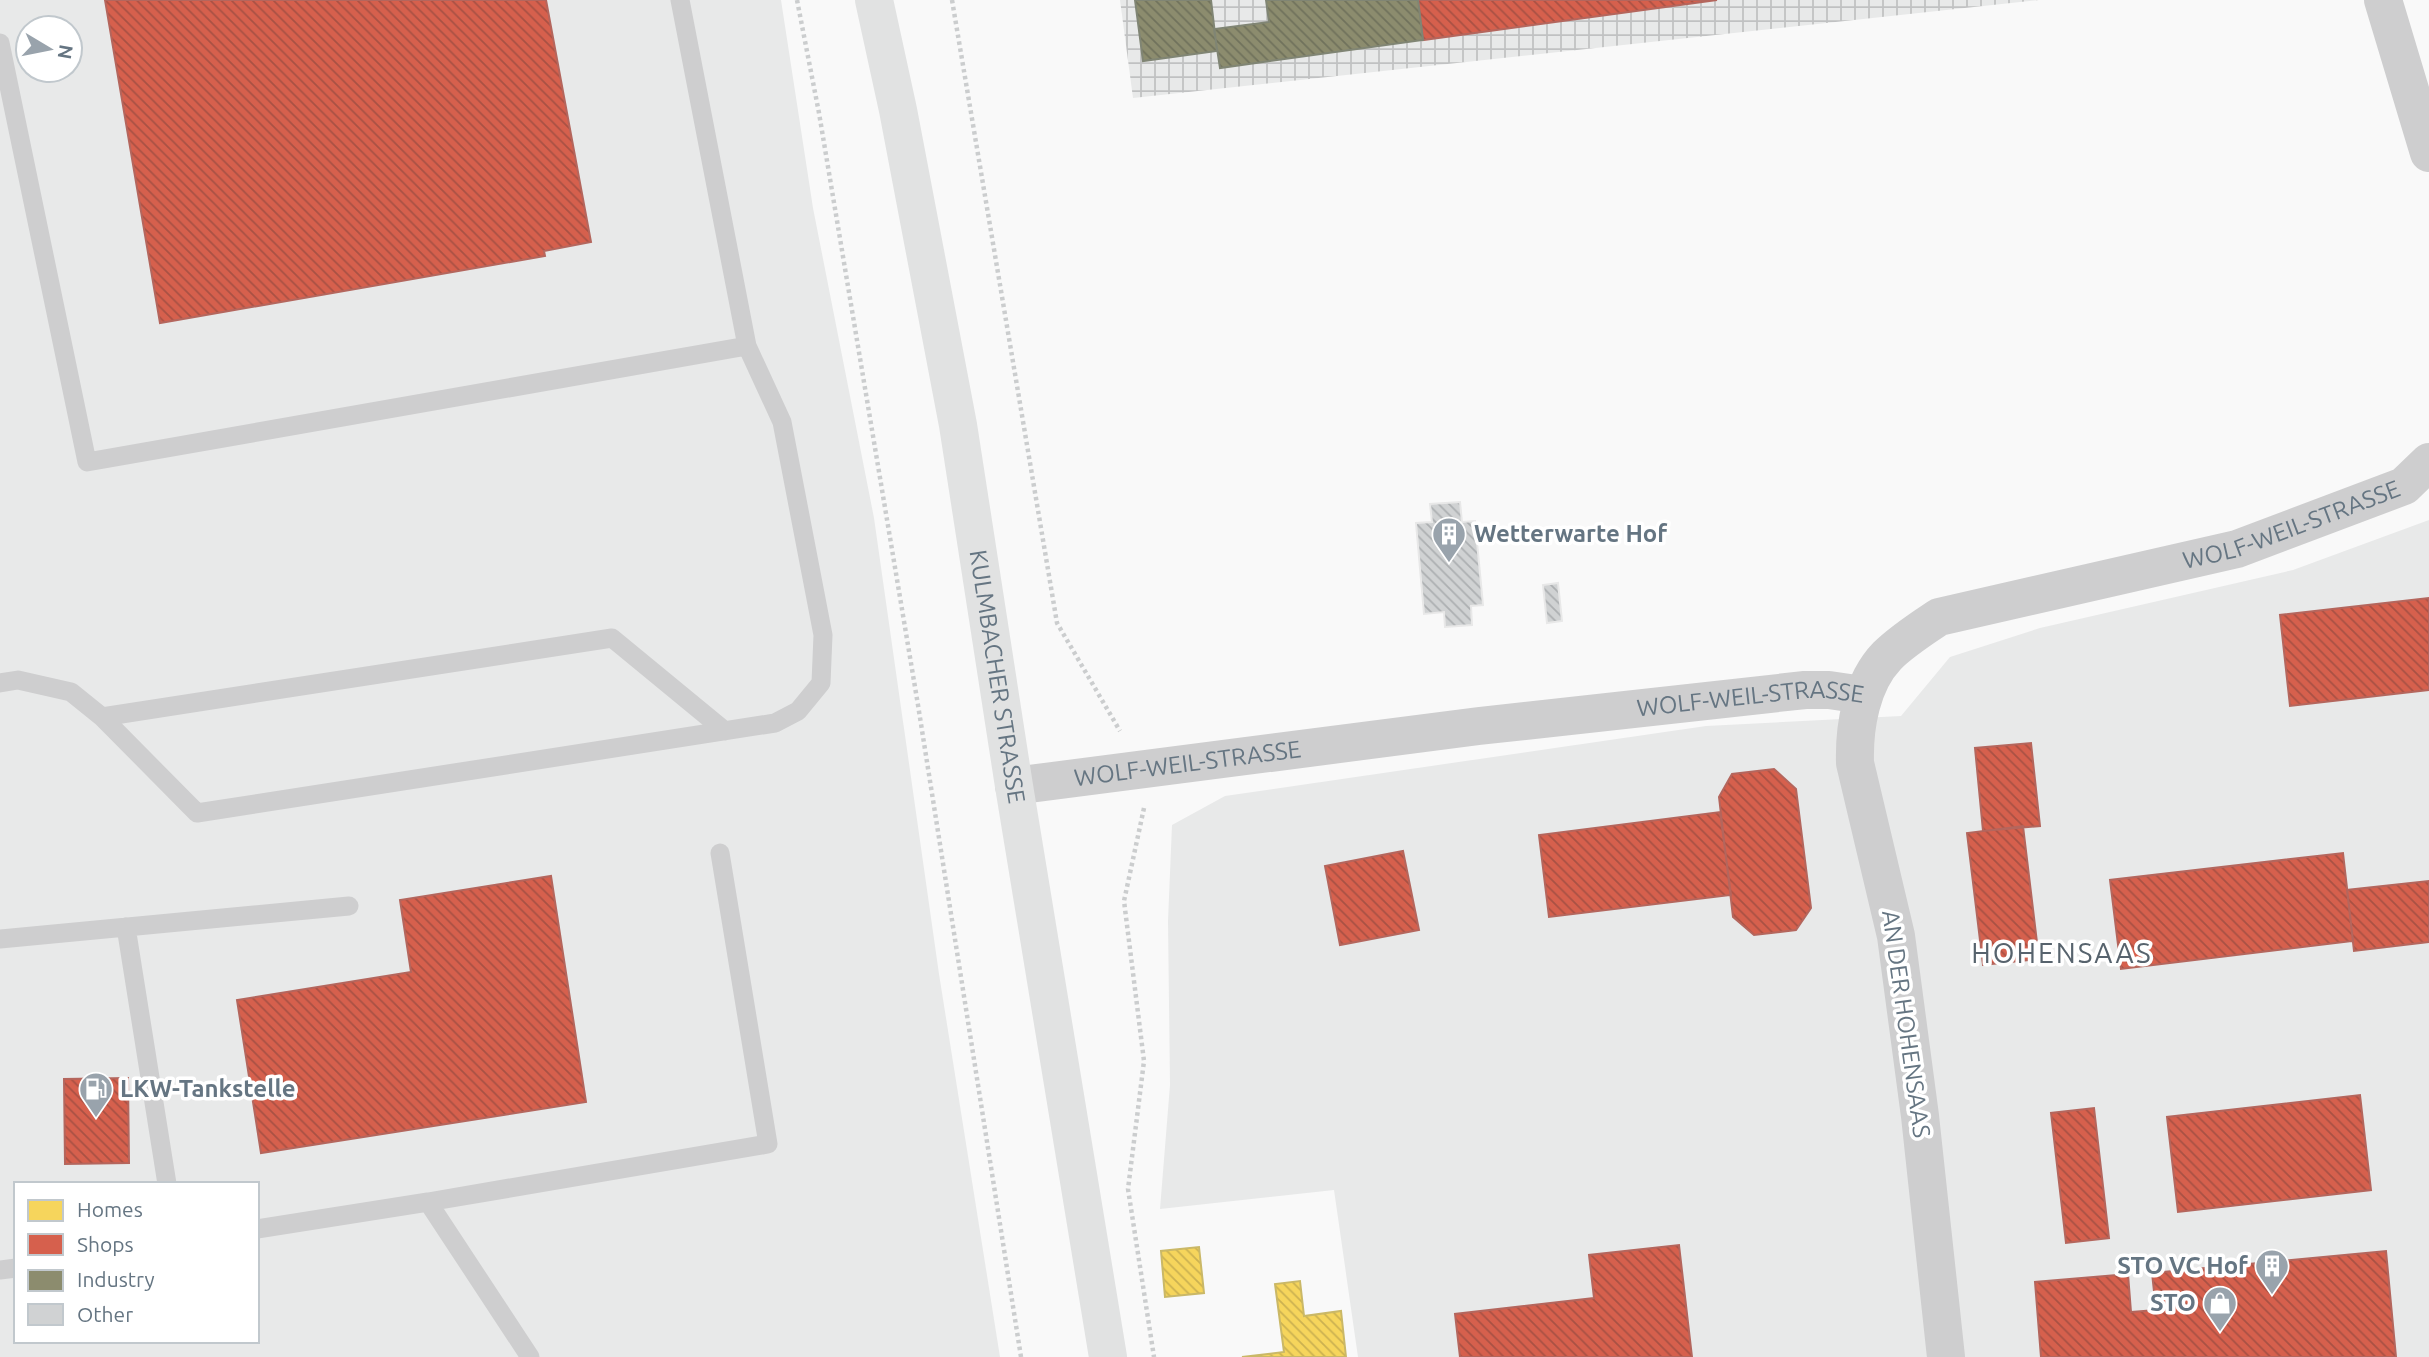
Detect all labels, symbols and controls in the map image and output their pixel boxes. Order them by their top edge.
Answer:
north arrow [14,14,84,84]
text: N [54,43,78,61]
street label: WOLF-WEIL-STRASSE [2180,475,2404,574]
building icon: Wetterwarte Hof [1430,515,1468,564]
place label: Wetterwarte Hof [1474,520,1668,547]
street label: KULMBACHER STRASSE [965,548,1031,805]
street label: WOLF-WEIL-STRASSE [1635,676,1866,721]
street label: WOLF-WEIL-STRASSE [1072,735,1303,791]
street label: AN DER HOHENSAAS [1877,909,1936,1139]
district label: HOHENSAAS [1971,937,2153,968]
fuel station icon: LKW-Tankstelle [77,1070,115,1119]
place label: LKW-Tankstelle [120,1075,296,1102]
legend [14,1182,259,1343]
text: Homes [77,1197,143,1221]
text: Shops [77,1232,134,1256]
building icon: STO VC Hof [2253,1247,2291,1296]
place label: STO VC Hof [2117,1252,2249,1279]
text: Industry [77,1267,155,1291]
shop icon: STO [2201,1284,2239,1333]
place label: STO [2150,1289,2196,1316]
text: Other [77,1302,133,1326]

